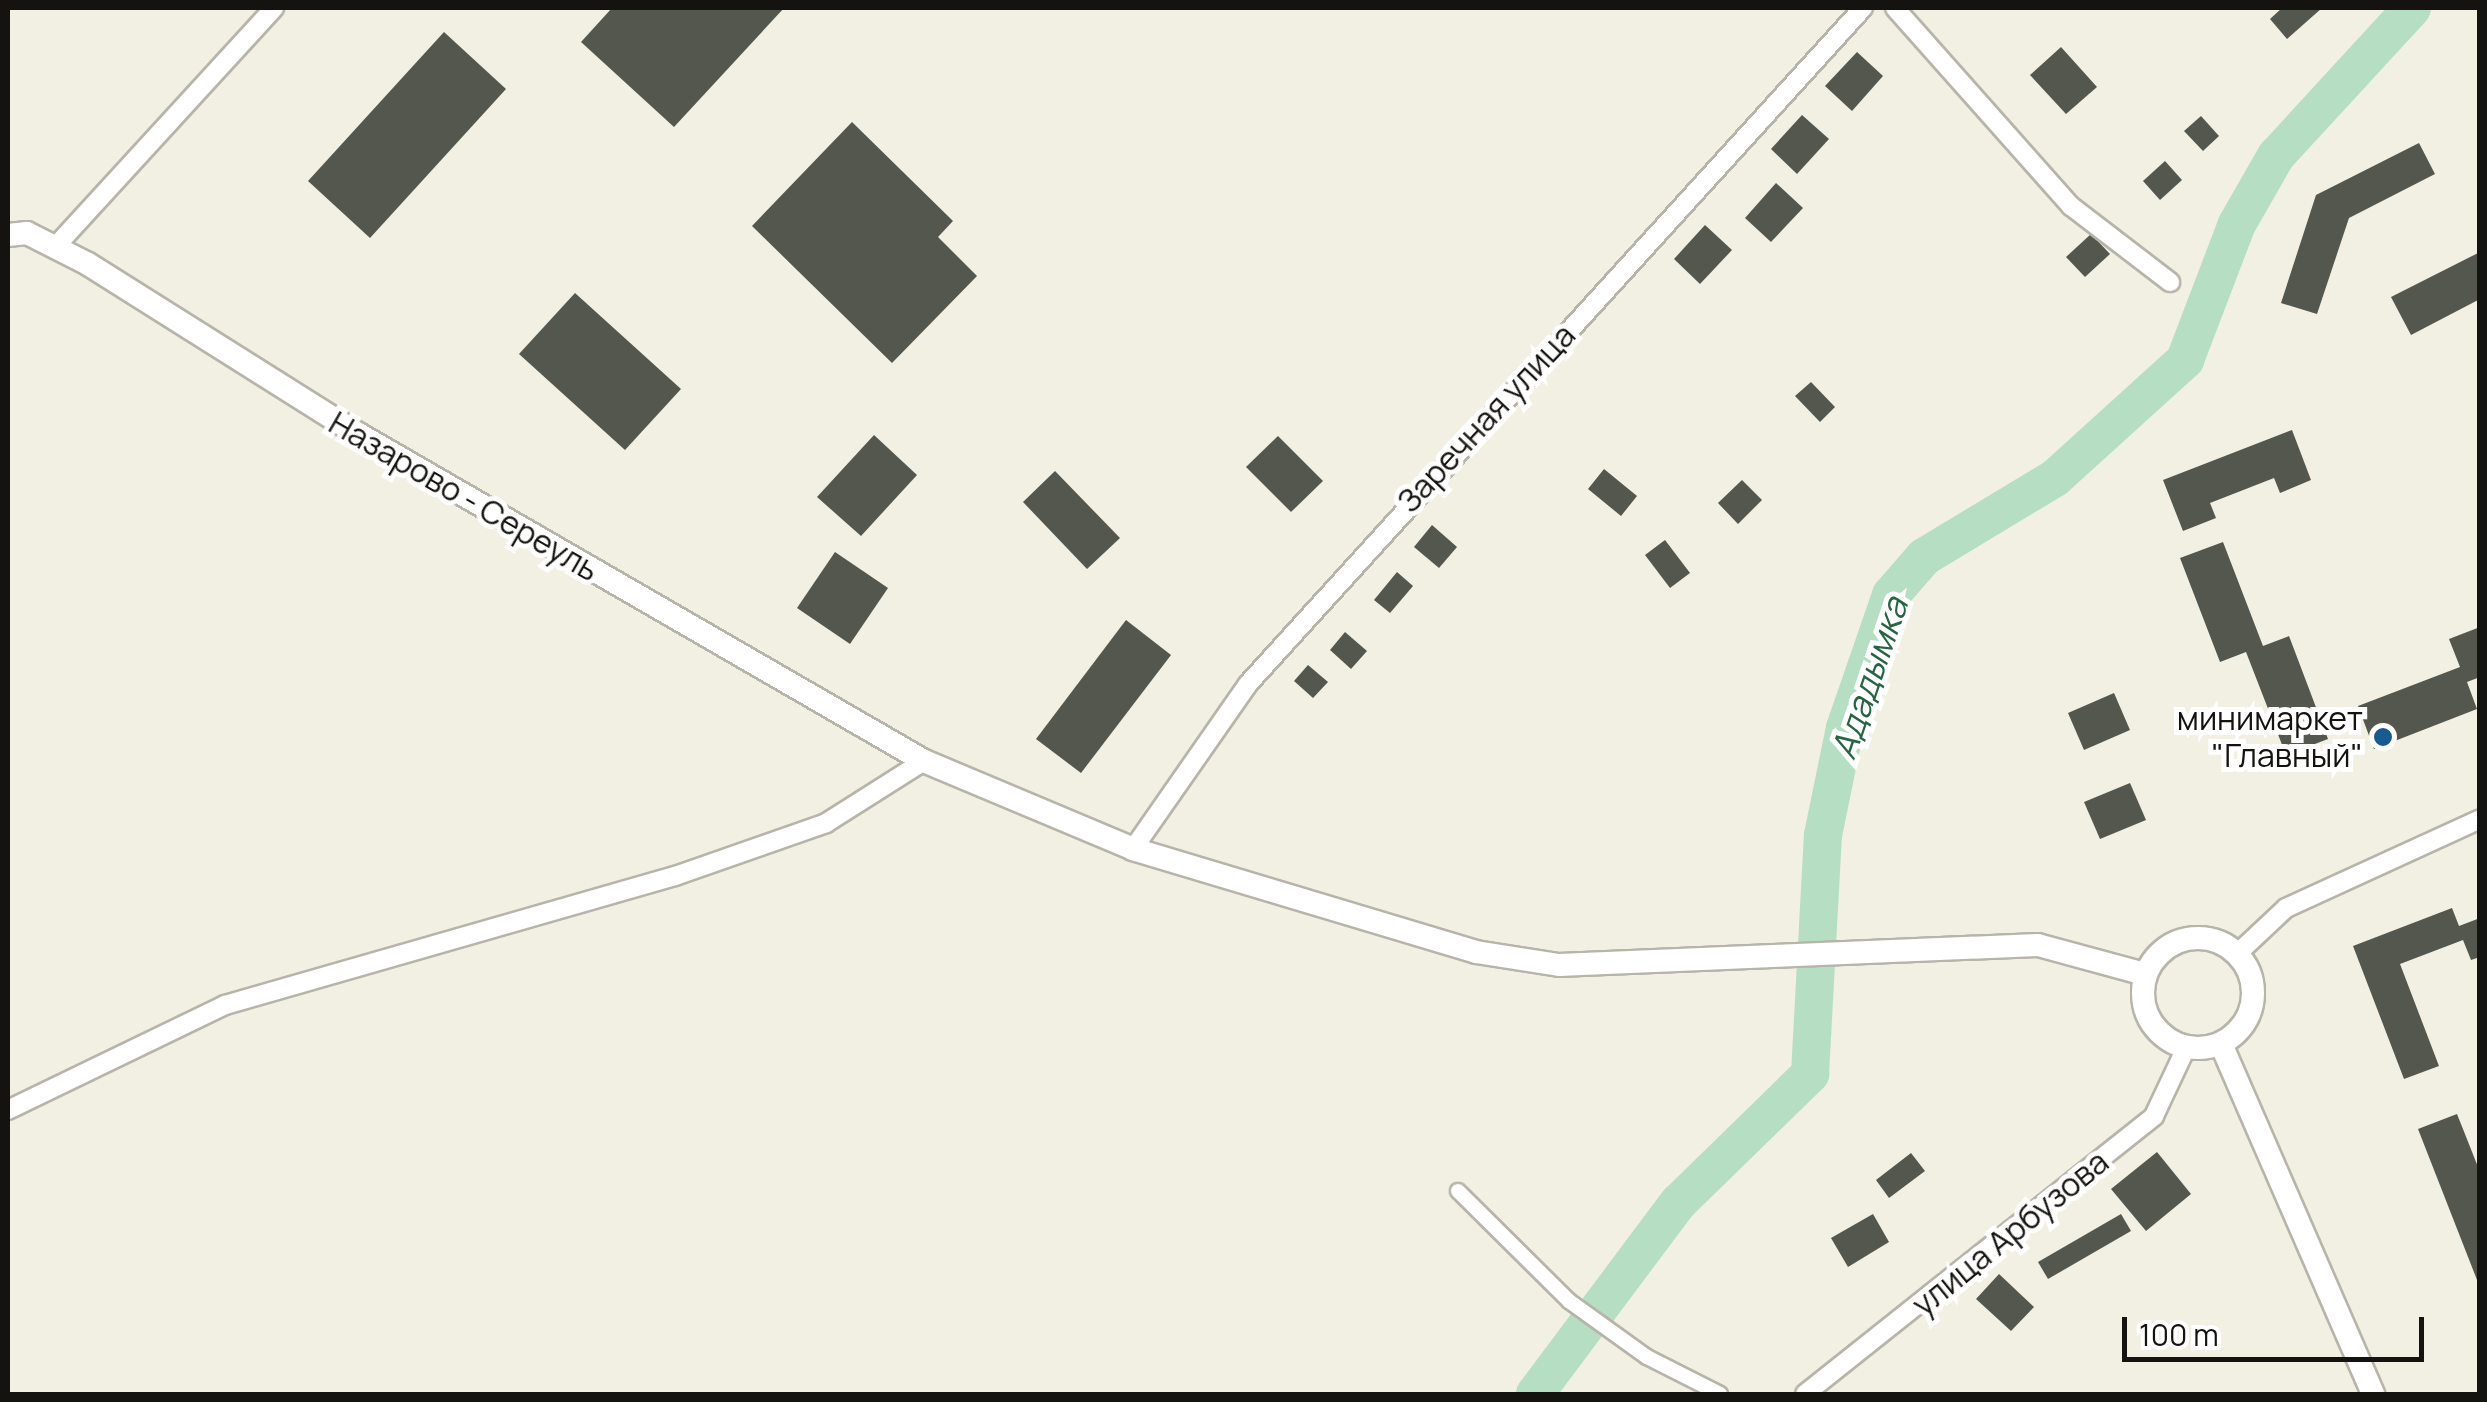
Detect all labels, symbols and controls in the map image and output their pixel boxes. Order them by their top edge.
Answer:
street label: Заречная улица [1389,316,1583,520]
street label: Назарово - Сереуль [323,403,605,589]
water label: Ададымка [1822,592,1916,764]
place label: минимаркет "Главный" [2177,700,2363,775]
marker: минимаркет "Главный" [2372,726,2394,748]
street label: улица Арбузова [1904,1142,2116,1324]
scale bar [2127,1297,2430,1359]
text: 100 m [2139,1314,2219,1355]

